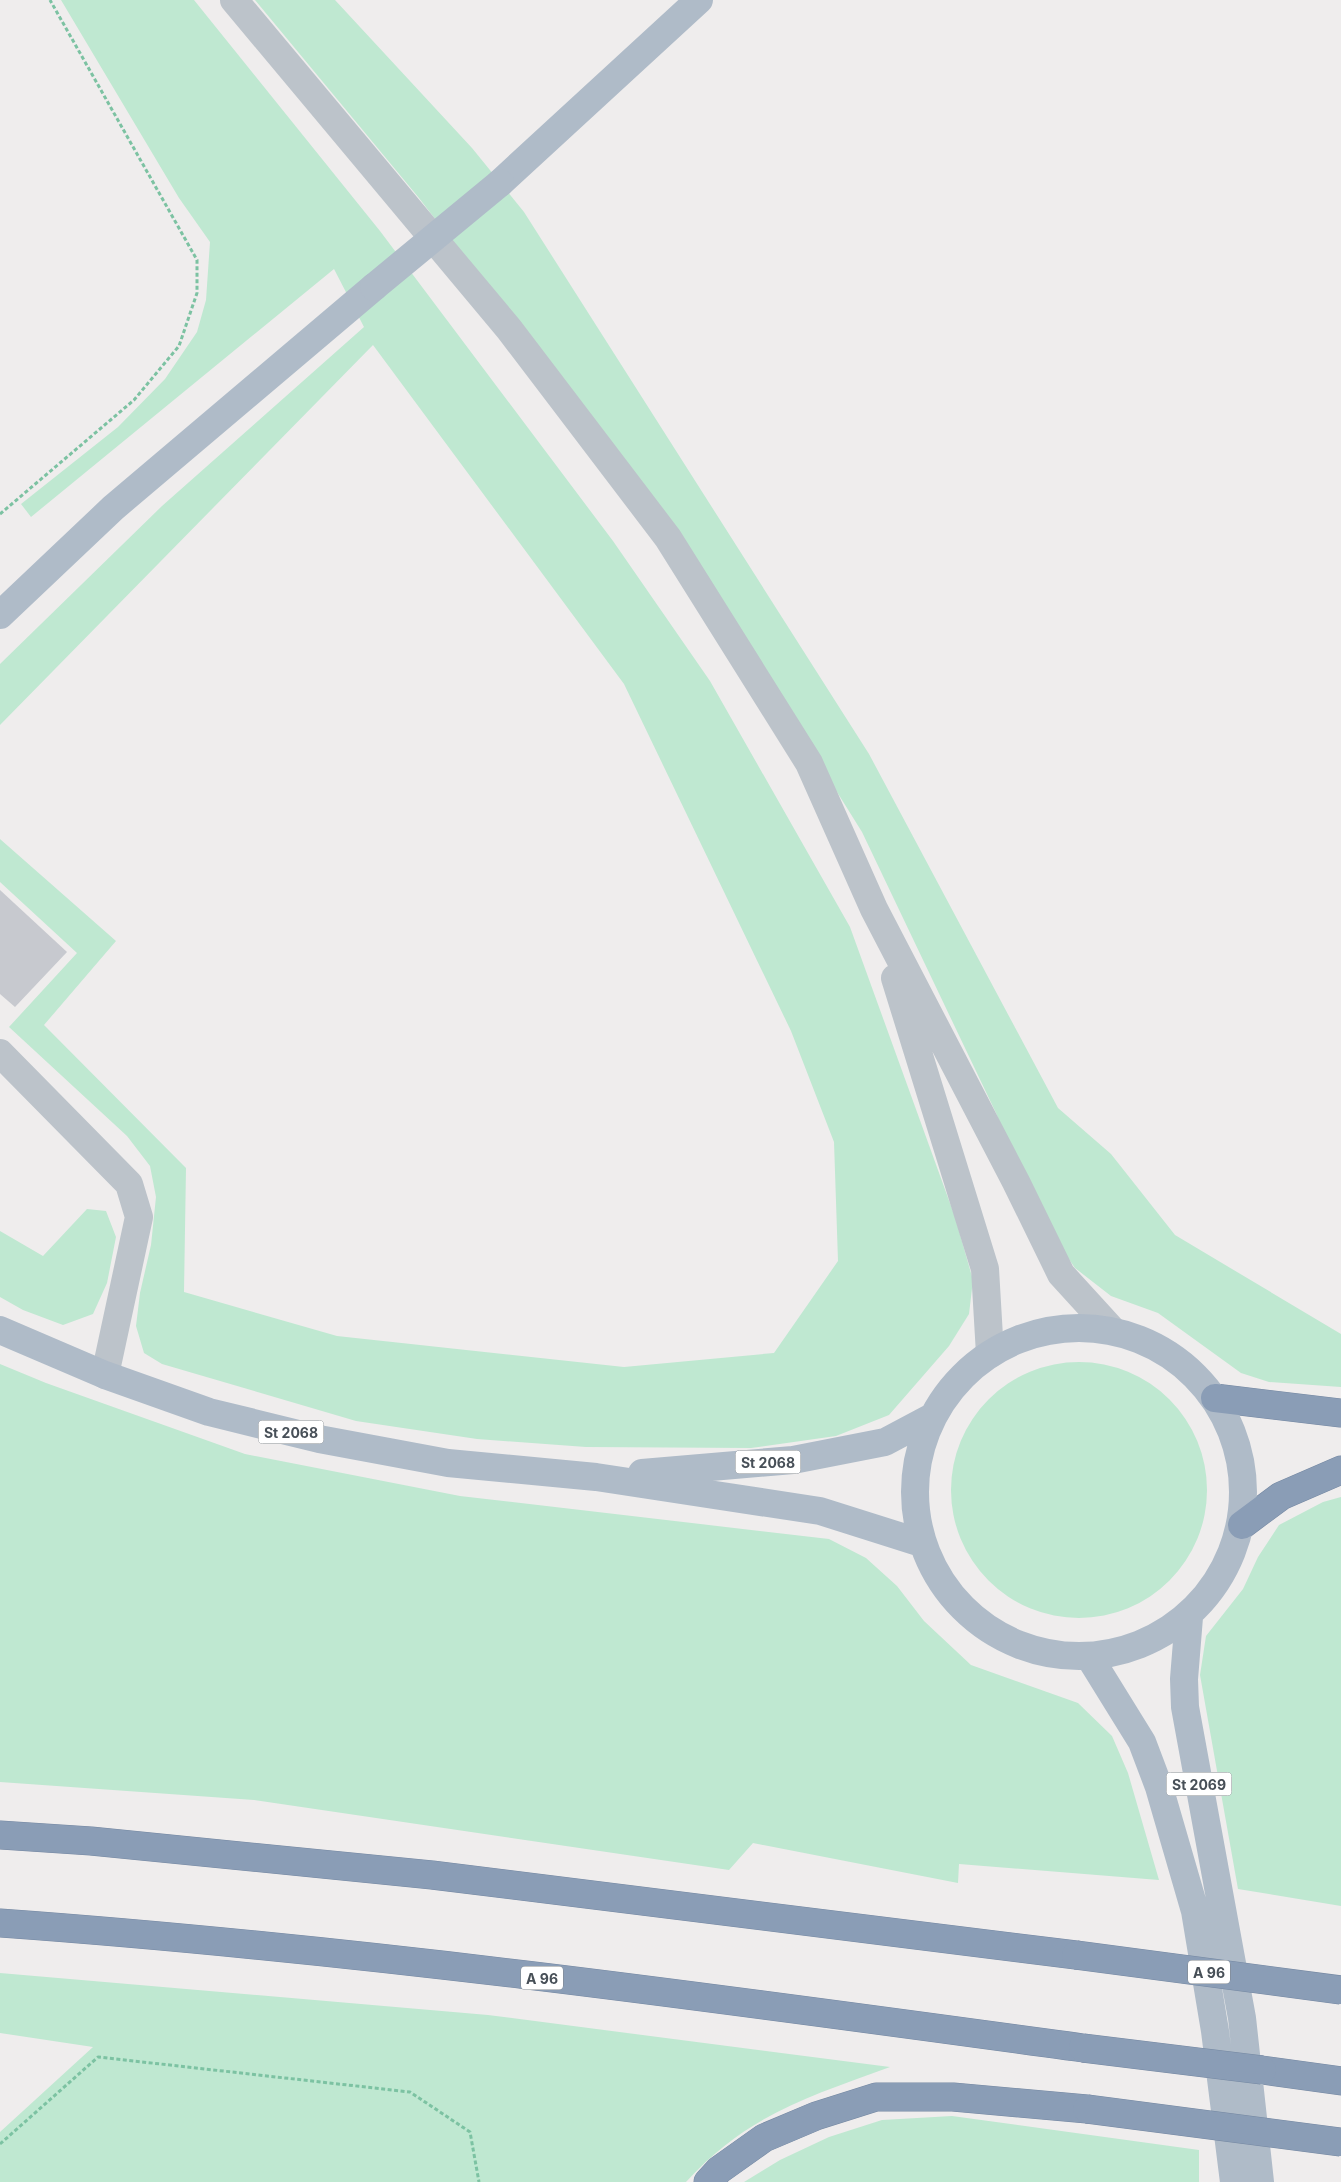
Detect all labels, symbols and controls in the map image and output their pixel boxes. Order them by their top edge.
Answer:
road number: St 2068 [258,1420,324,1444]
road number: St 2068 [736,1450,800,1474]
road number: St 2069 [1166,1772,1232,1796]
road number: A 96 [1188,1960,1230,1984]
road number: A 96 [521,1966,563,1990]

